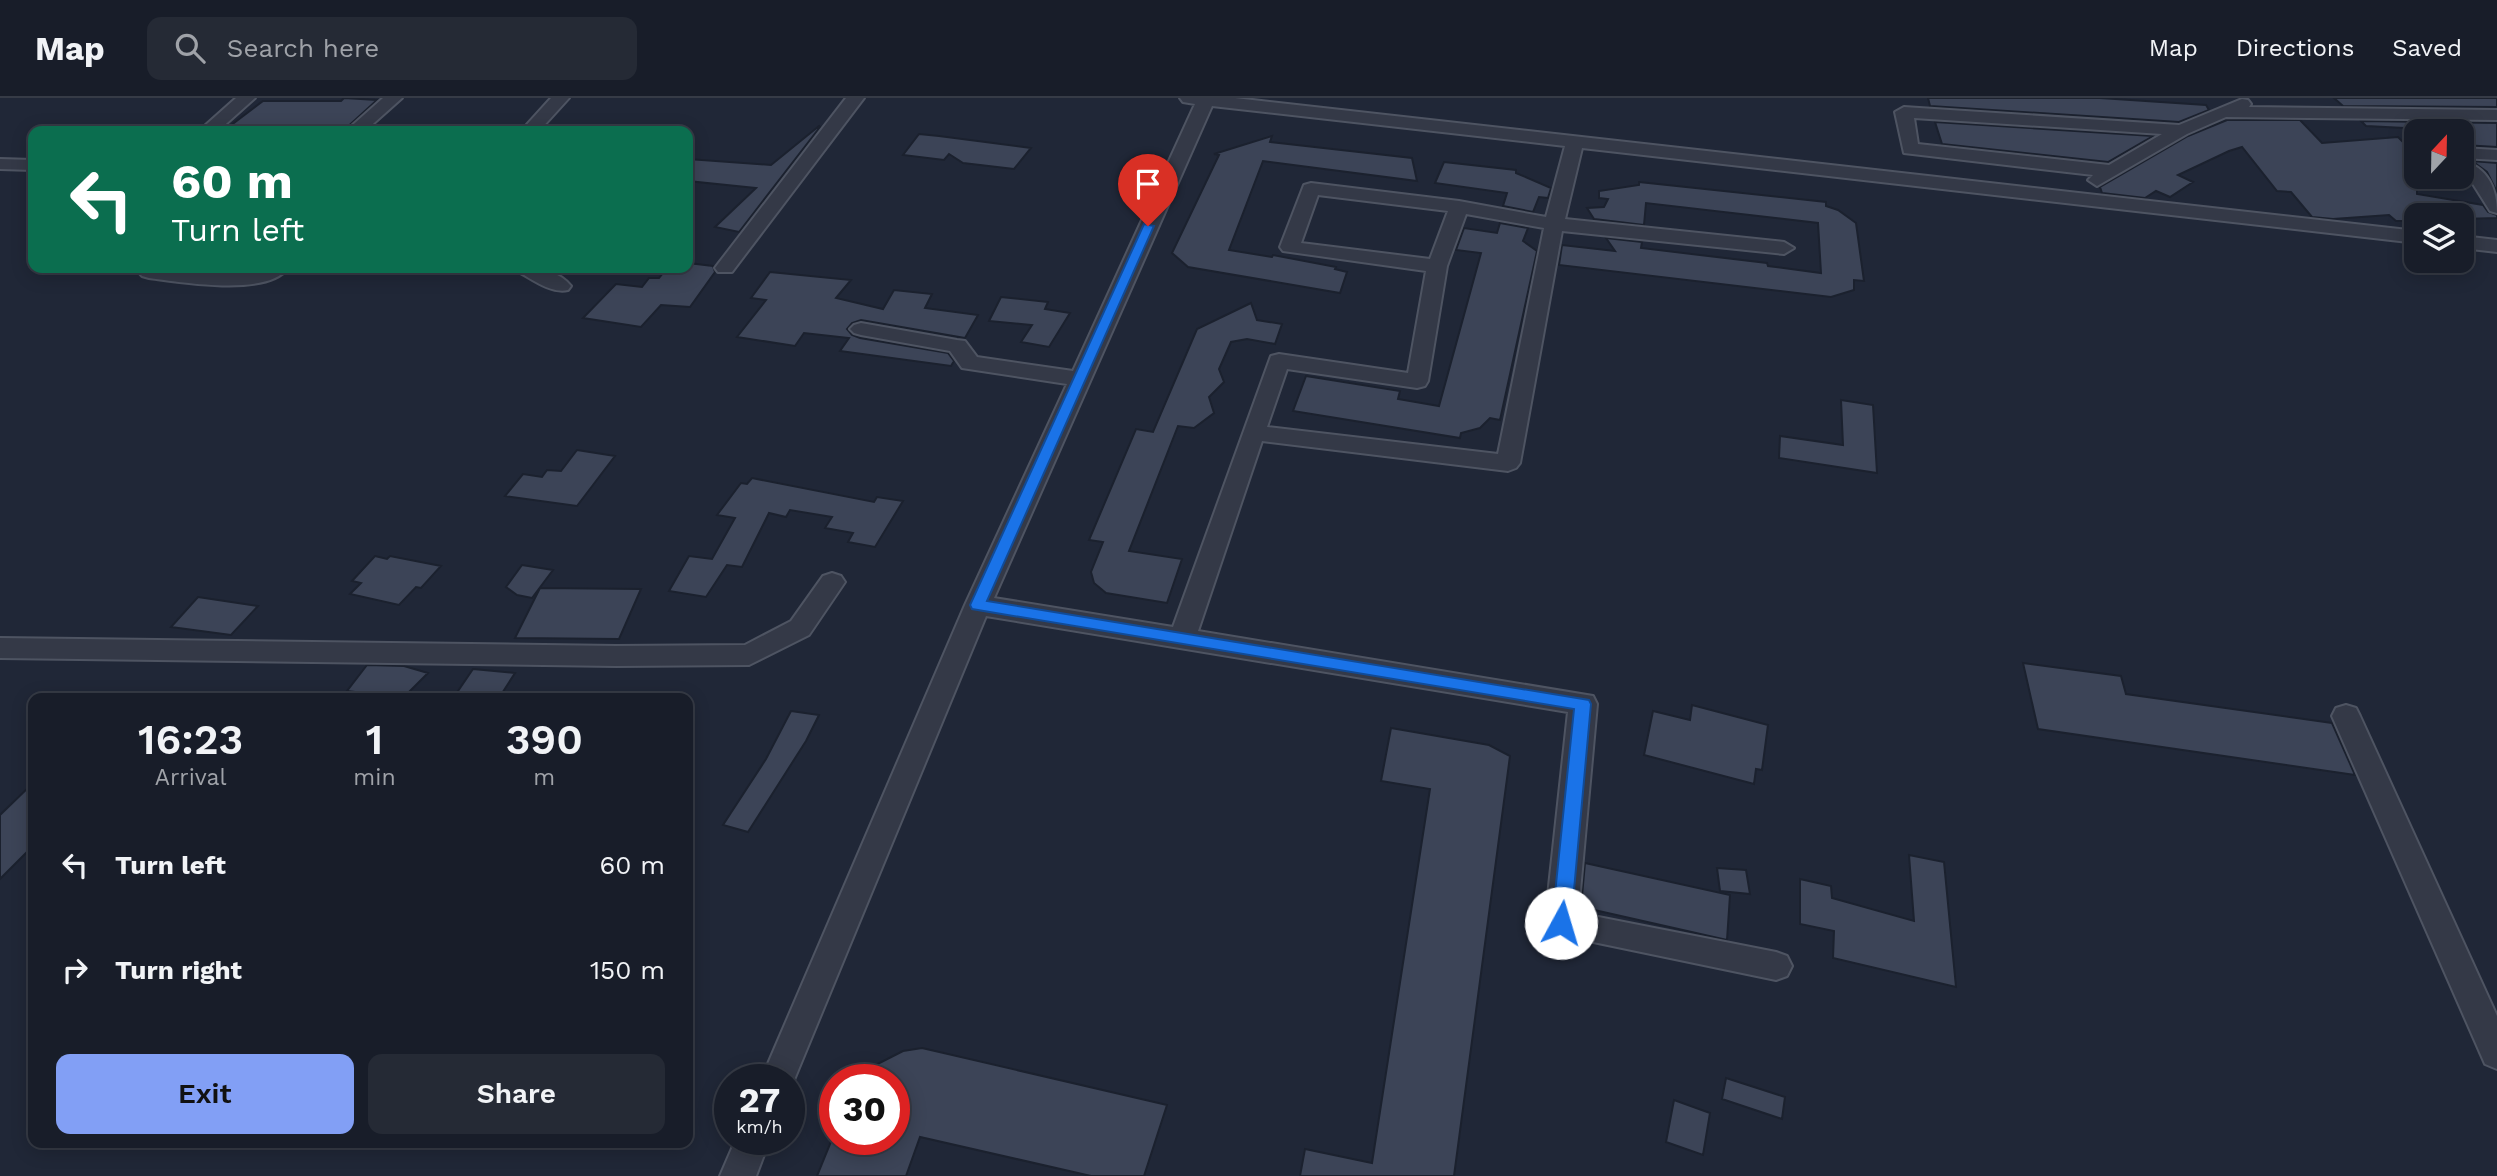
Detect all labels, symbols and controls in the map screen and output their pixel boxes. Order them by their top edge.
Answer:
search box [147,17,637,80]
text: Map [35,29,105,68]
icon: search [171,29,209,67]
text: Search here [227,33,379,63]
text: Map [2149,34,2198,62]
text: Directions [2236,34,2354,62]
text: Saved [2392,34,2462,62]
north arrow [2404,119,2474,189]
map controls [2404,119,2474,273]
text: 60 m [171,152,293,210]
icon: left [56,154,147,245]
pin [1118,154,1178,226]
icon: arrive [1129,165,1167,203]
button: layers [2404,203,2474,273]
text: Turn left [171,211,304,249]
text: 16:23 [138,715,243,764]
text: 1 [366,715,383,764]
text: 390 [506,715,583,764]
text: Arrival [155,764,227,791]
text: min [353,764,396,791]
text: m [533,764,555,791]
icon: left [56,846,94,884]
text: Turn left [115,850,226,880]
text: 60 m [599,850,665,880]
position arrow [1524,886,1598,960]
icon: right [56,951,94,989]
text: Turn right [115,955,242,985]
text: 150 m [590,955,665,985]
button: Exit [56,1054,354,1134]
button: Share [368,1054,665,1134]
speed limit sign: 30 [819,1064,910,1155]
text: 27 [739,1079,780,1121]
text: km/h [736,1116,783,1137]

